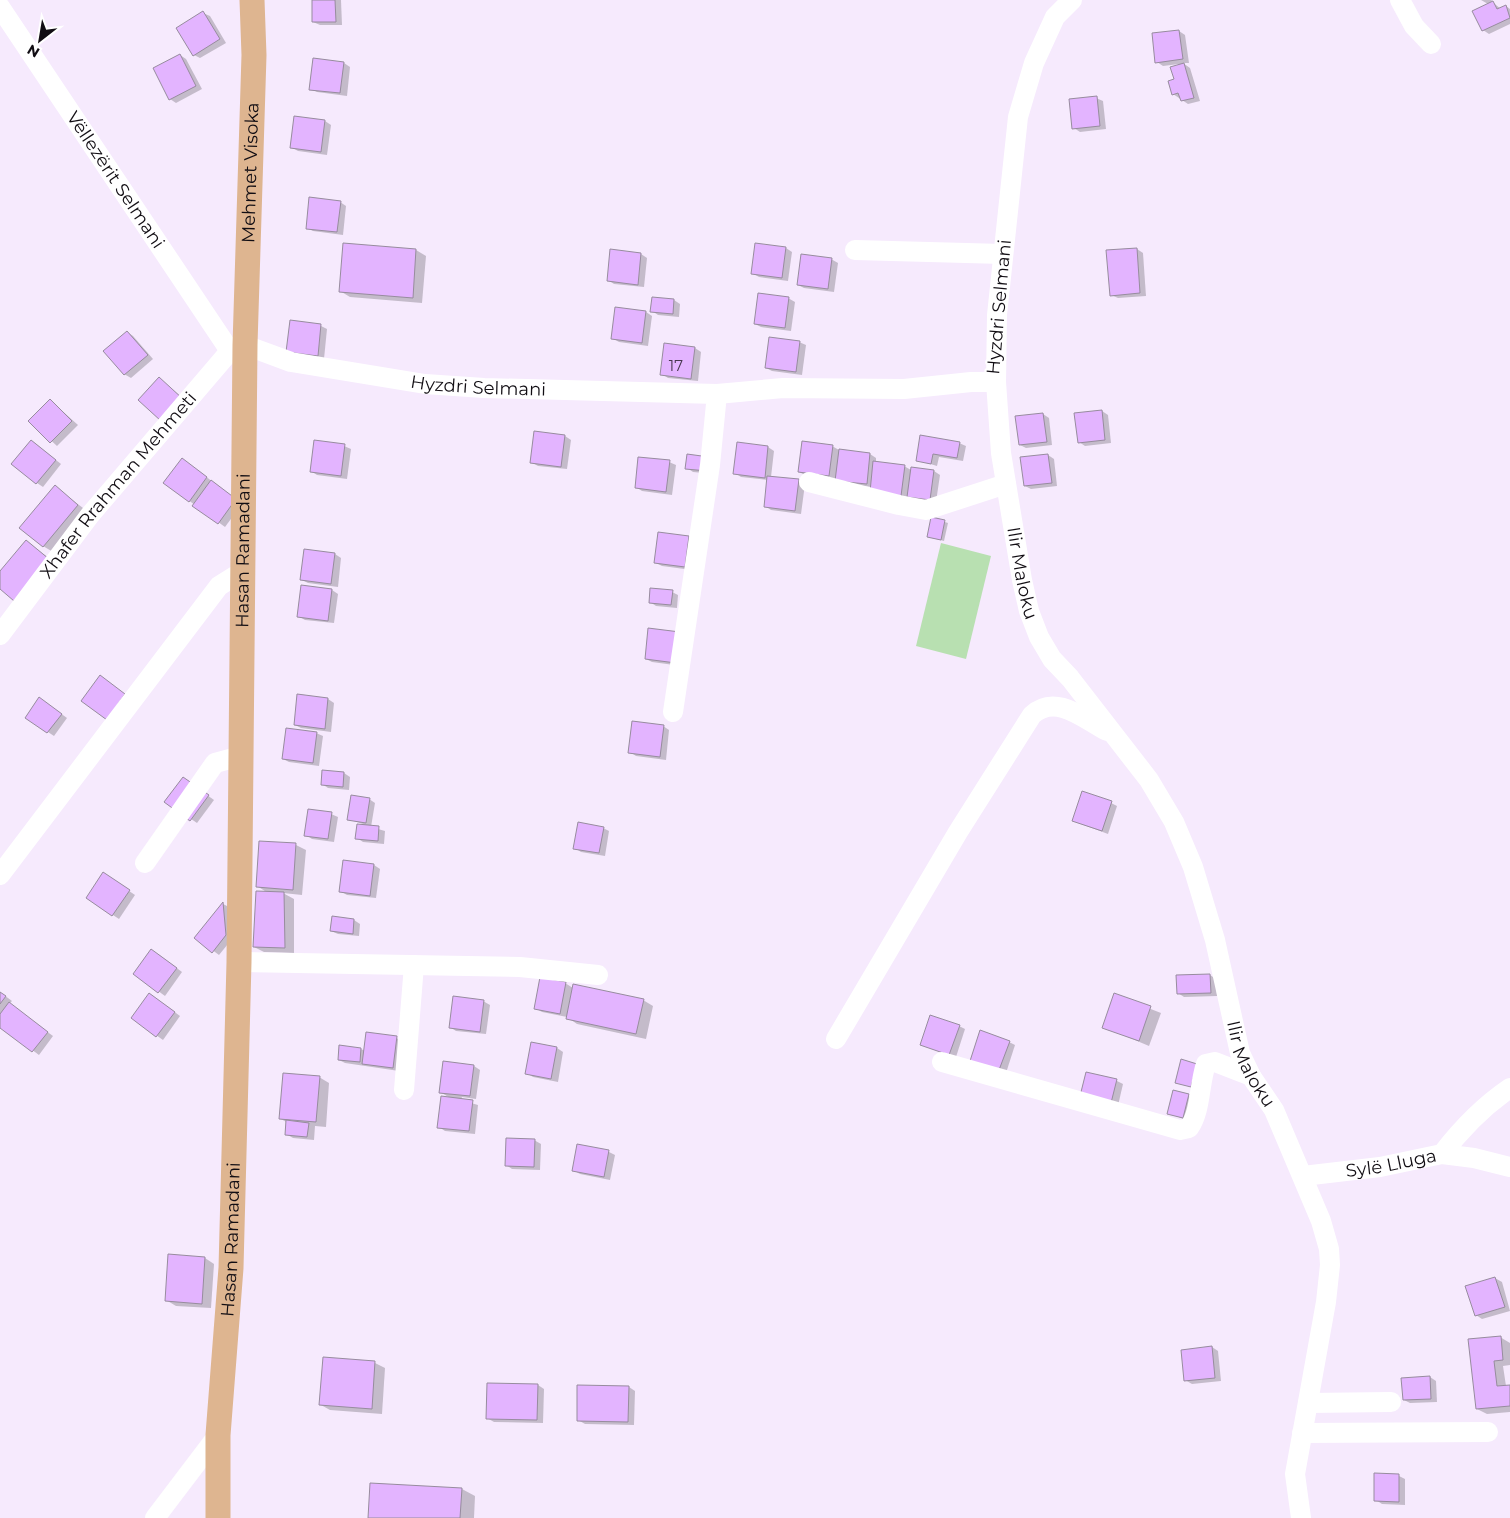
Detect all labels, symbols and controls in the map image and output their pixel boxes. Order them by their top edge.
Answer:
north arrow [15,15,65,65]
text: N [24,41,43,62]
street label: Mehmet Visoka [237,102,264,243]
street label: Vëllezërit Selmani [62,107,169,253]
street label: Hyzdri Selmani [982,238,1016,376]
house number: 17 [669,356,683,375]
street label: Hyzdri Selmani [409,371,546,401]
street label: Xhafer Rrahman Mehmeti [35,387,201,583]
street label: Hasan Ramadani [231,473,255,628]
street label: Ilir Maloku [1002,525,1042,623]
street label: Ilir Maloku [1222,1019,1280,1111]
street label: Sylë Lluga [1345,1144,1438,1182]
street label: Hasan Ramadani [216,1162,245,1318]

